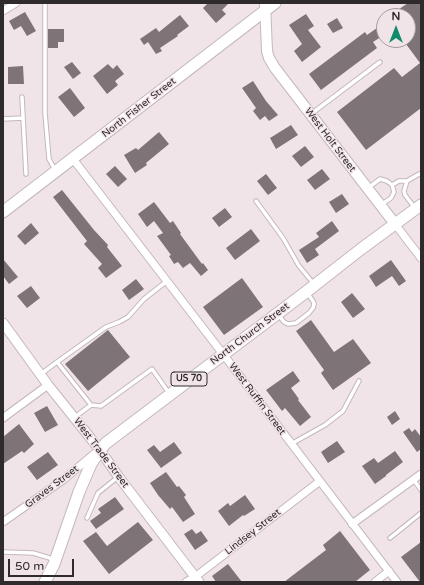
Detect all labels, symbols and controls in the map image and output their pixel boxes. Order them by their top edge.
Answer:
north arrow [376,8,416,48]
text: N [392,10,400,23]
street label: North Fisher Street [100,75,178,141]
street label: West Holt Street [302,105,358,175]
street label: North Church Street [208,300,292,368]
street label: West Ruffin Street [226,361,288,437]
road number: US 70 [171,372,207,386]
street label: West Trade Street [71,416,131,490]
street label: Graves Street [23,463,81,511]
street label: Lindsey Street [223,506,283,558]
scale bar [10,551,76,577]
text: 50 m [15,559,44,573]

